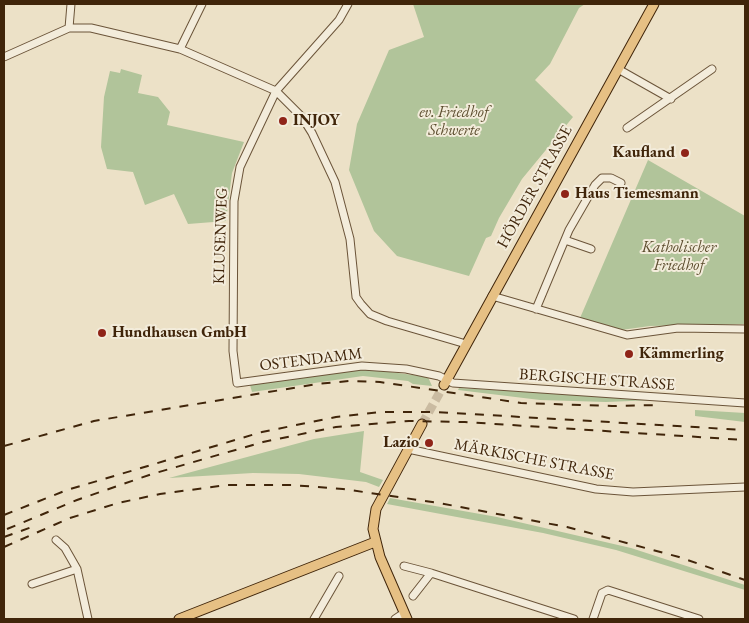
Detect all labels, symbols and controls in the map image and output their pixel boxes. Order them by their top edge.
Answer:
park label: ev. Friedhof Schwerte [419,103,489,141]
place label: INJOY [293,111,340,131]
marker: INJOY [277,115,289,127]
street label: HÖRDER STRASSE [493,122,577,252]
place label: Kaufland [612,143,675,163]
marker: Kaufland [679,147,691,159]
place label: Haus Tiemesmann [575,184,699,204]
street label: KLUSENWEG [210,187,232,285]
marker: Haus Tiemesmann [559,188,571,200]
park label: Katholischer Friedhof [642,238,716,276]
place label: Hundhausen GmbH [112,323,247,343]
marker: Hundhausen GmbH [96,327,108,339]
street label: OSTENDAMM [258,344,364,376]
place label: Kämmerling [639,344,724,364]
marker: Kämmerling [623,348,635,360]
street label: BERGISCHE STRASSE [518,365,676,395]
place label: Lazio [383,433,419,453]
street label: MÄRKISCHE STRASSE [452,435,616,485]
marker: Lazio [423,437,435,449]

